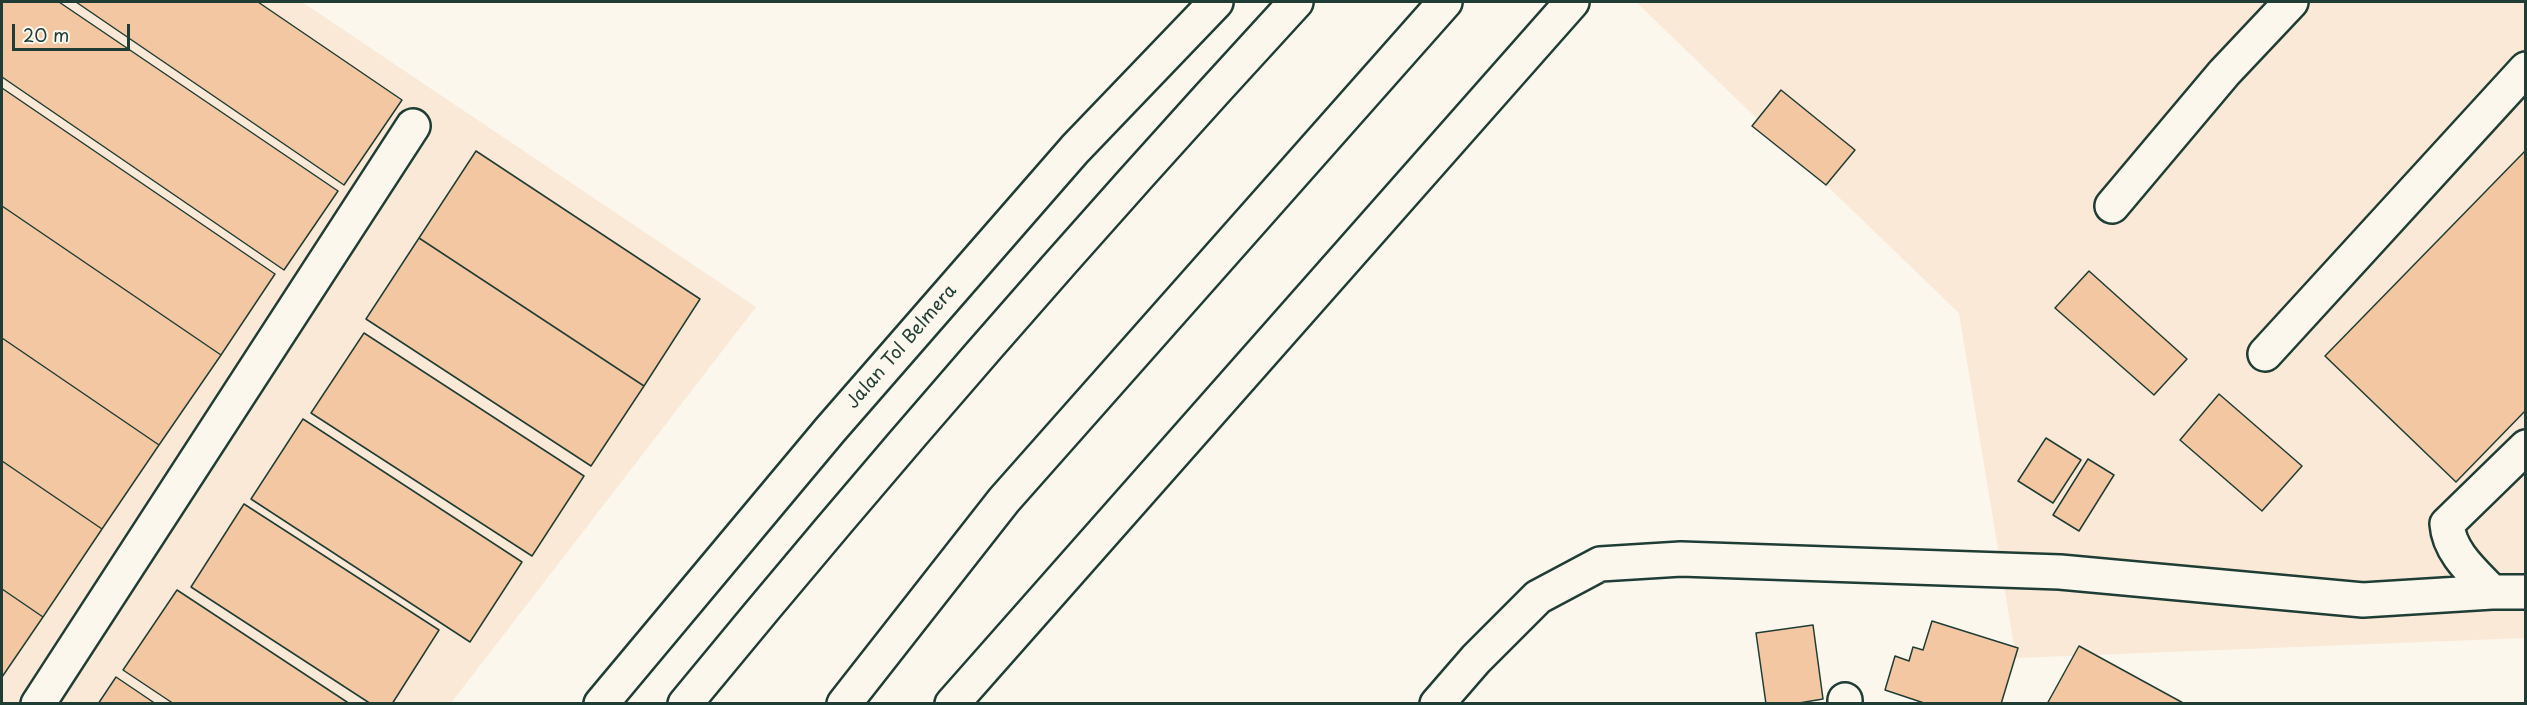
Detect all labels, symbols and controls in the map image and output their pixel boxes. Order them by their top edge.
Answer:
scale bar [15,12,134,50]
text: 20 m [23,21,69,48]
street label: Jalan Tol Belmera [842,281,962,413]

